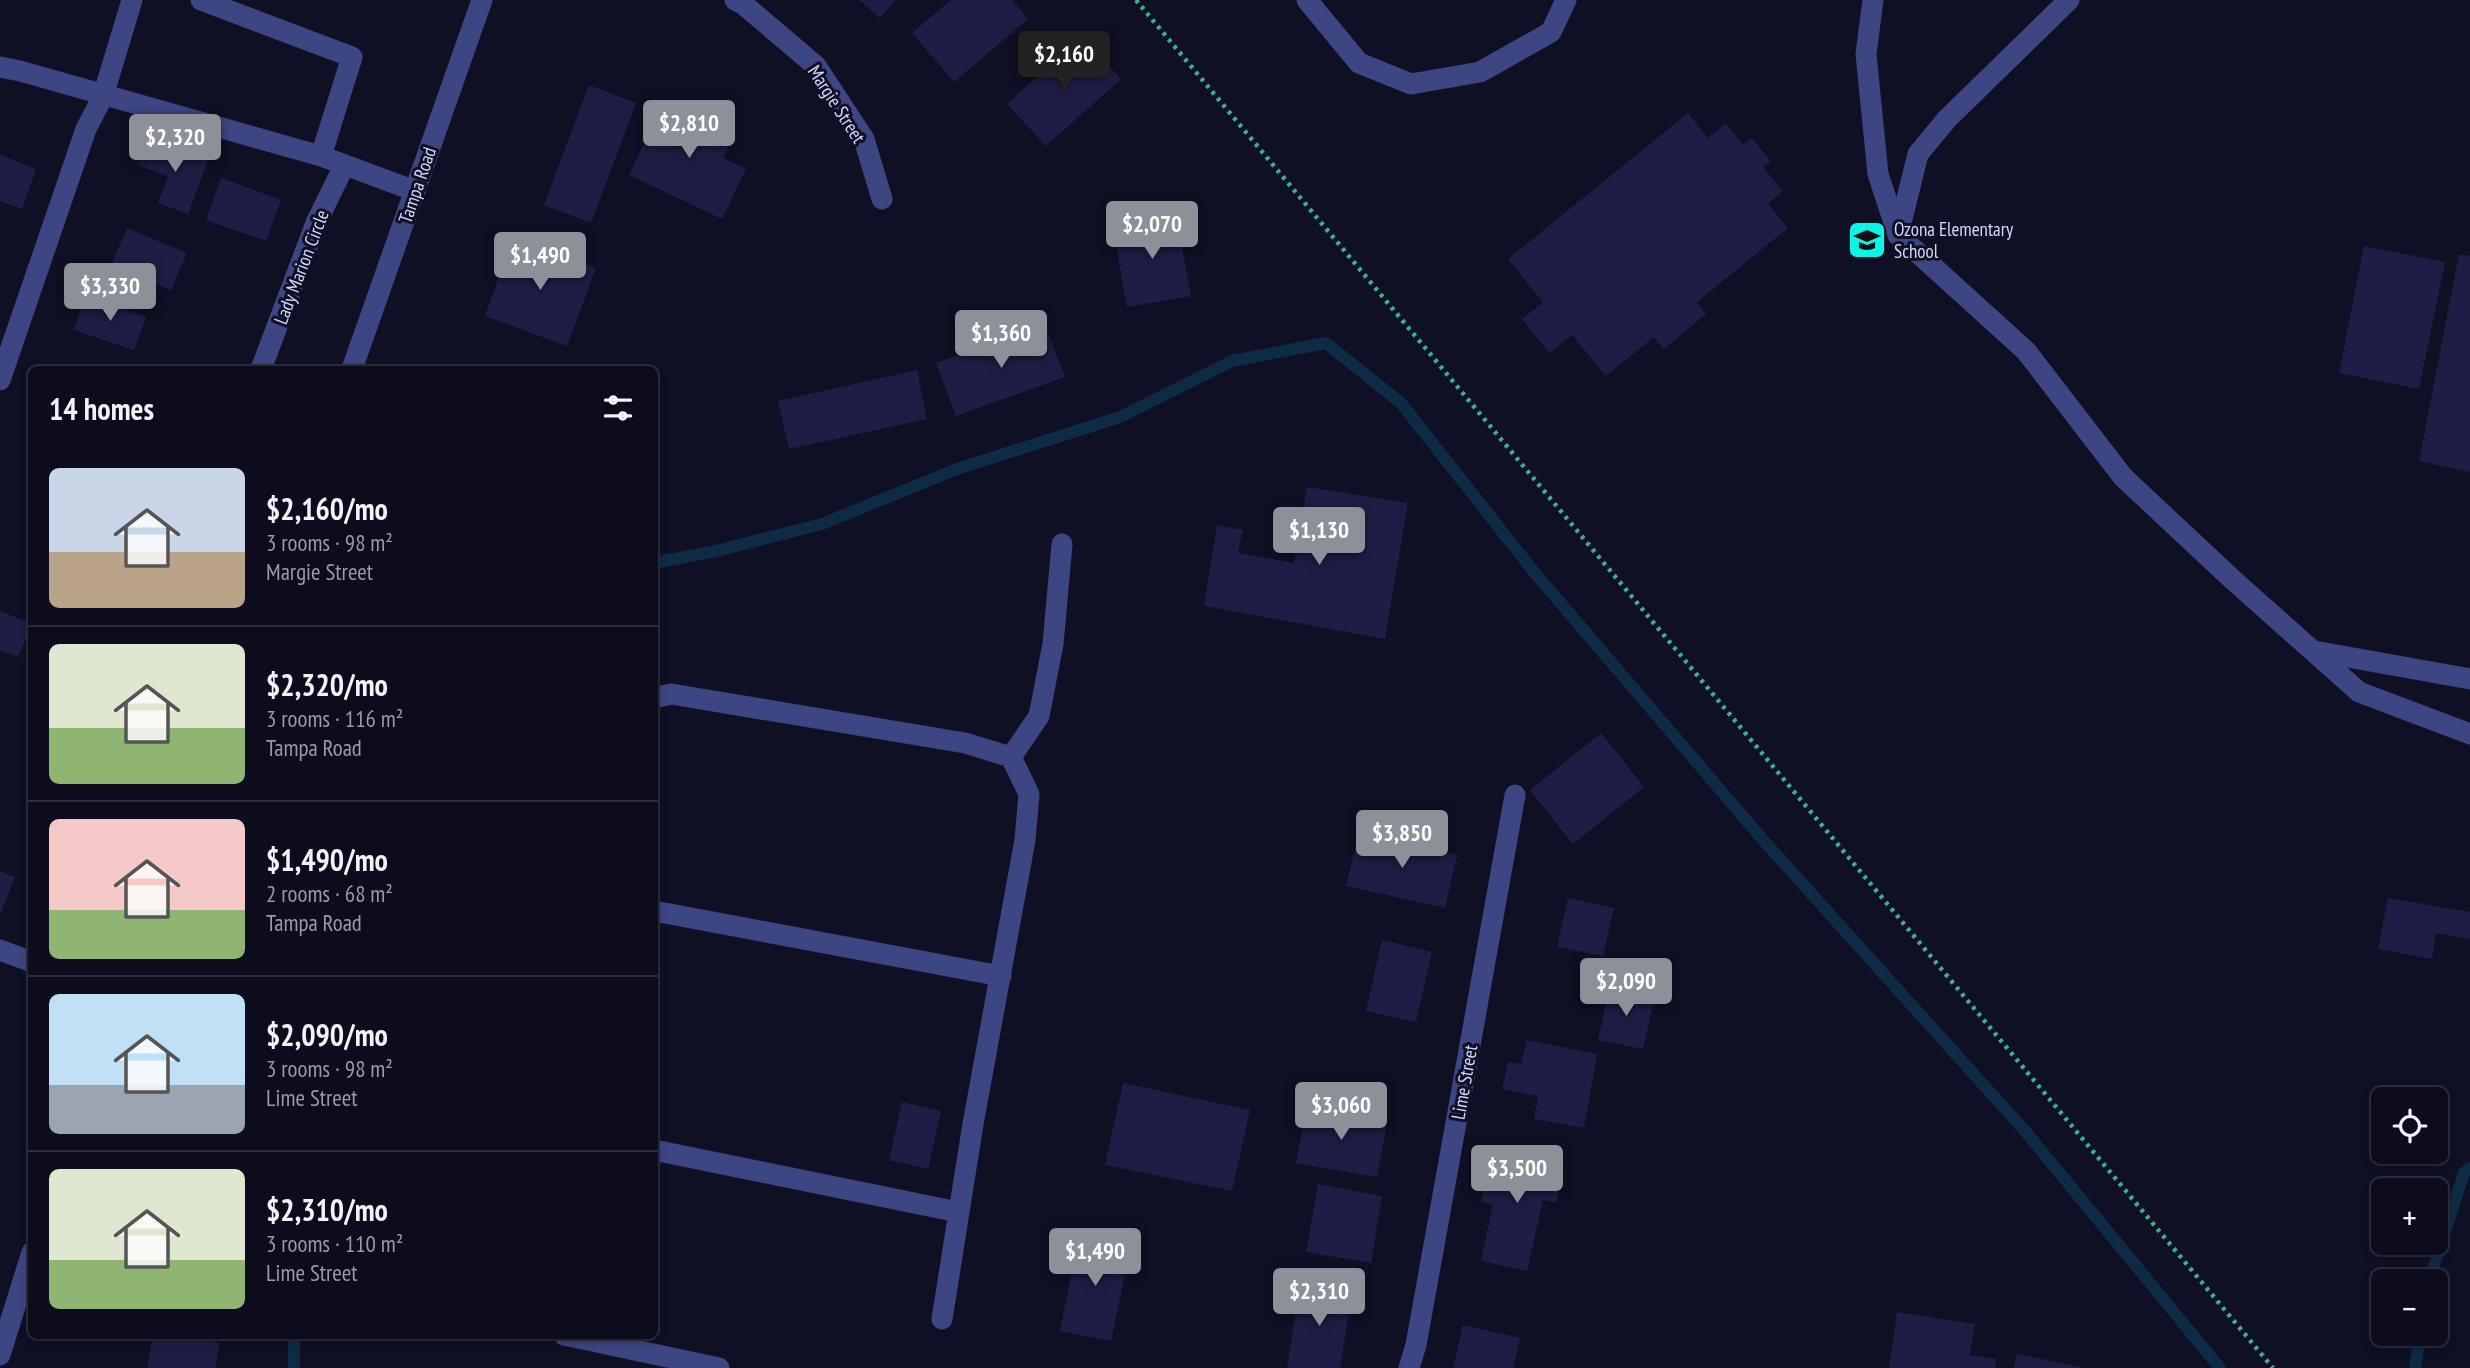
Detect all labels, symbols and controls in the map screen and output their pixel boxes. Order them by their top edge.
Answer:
pin: $2,160 [1007,32,1121,91]
text: $2,160 [1034,39,1094,68]
street label: Margie Street [803,60,872,148]
pin: $2,810 [632,100,746,160]
text: $2,810 [659,108,719,137]
pin: $2,320 [118,114,232,174]
text: $2,320 [145,122,205,151]
street label: Tampa Road [393,144,441,226]
pin: $2,070 [1095,202,1209,261]
street label: Lady Marion Circle [268,206,334,328]
text: $2,070 [1122,209,1182,238]
place label: Ozona Elementary School [1894,217,2014,263]
school or university icon: Ozona Elementary School [1846,219,1888,261]
pin: $1,490 [483,232,597,292]
text: $1,490 [510,240,570,269]
pin: $3,330 [53,264,167,323]
text: $3,330 [80,271,140,300]
pin: $1,360 [944,310,1058,370]
text: $1,360 [971,318,1031,347]
text: 14 homes [49,389,154,428]
icon: filters [599,389,637,427]
text: $2,160/mo [266,489,388,528]
icon: home [105,496,189,580]
pin: $1,130 [1262,508,1376,567]
text: $1,130 [1289,515,1349,544]
text: 3 rooms · 98 m² [266,528,393,557]
text: Margie Street [266,557,373,586]
text: $2,320/mo [266,665,388,704]
icon: home [105,672,189,756]
text: 3 rooms · 116 m² [266,704,403,733]
text: Tampa Road [266,733,362,762]
pin: $3,850 [1345,810,1459,870]
text: $3,850 [1372,818,1432,847]
text: $1,490/mo [266,840,388,879]
icon: home [105,847,189,931]
text: 2 rooms · 68 m² [266,879,393,908]
text: Tampa Road [266,908,362,937]
pin: $2,090 [1569,958,1683,1018]
text: $2,090 [1596,966,1656,995]
text: $2,090/mo [266,1015,388,1054]
icon: home [105,1022,189,1106]
street label: Lime Street [1446,1042,1483,1121]
text: 3 rooms · 98 m² [266,1054,393,1083]
pin: $3,060 [1284,1082,1398,1142]
text: Lime Street [266,1083,358,1112]
map controls [2371,1087,2448,1346]
button: locate [2371,1087,2448,1164]
text: $3,060 [1311,1090,1371,1119]
pin: $3,500 [1460,1146,1574,1205]
text: $3,500 [1487,1153,1547,1182]
button: + [2371,1178,2448,1255]
text: $2,310/mo [266,1190,388,1229]
icon: home [105,1197,189,1281]
pin: $1,490 [1038,1228,1152,1288]
text: 3 rooms · 110 m² [266,1229,403,1258]
text: $1,490 [1065,1236,1125,1265]
text: Lime Street [266,1258,358,1287]
pin: $2,310 [1262,1268,1376,1328]
button: − [2371,1269,2448,1346]
text: $2,310 [1289,1276,1349,1305]

